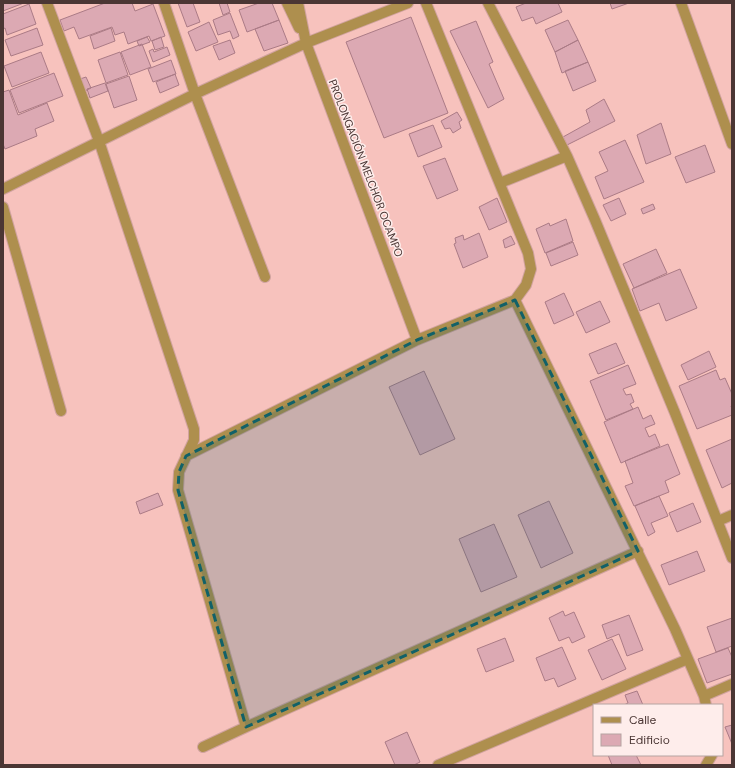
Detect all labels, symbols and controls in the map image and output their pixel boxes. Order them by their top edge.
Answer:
street label: PROLONGACIÓN MELCHOR OCAMPO [326,77,406,259]
legend [593,704,723,756]
text: Calle [629,712,656,728]
text: Edificio [629,732,670,748]

